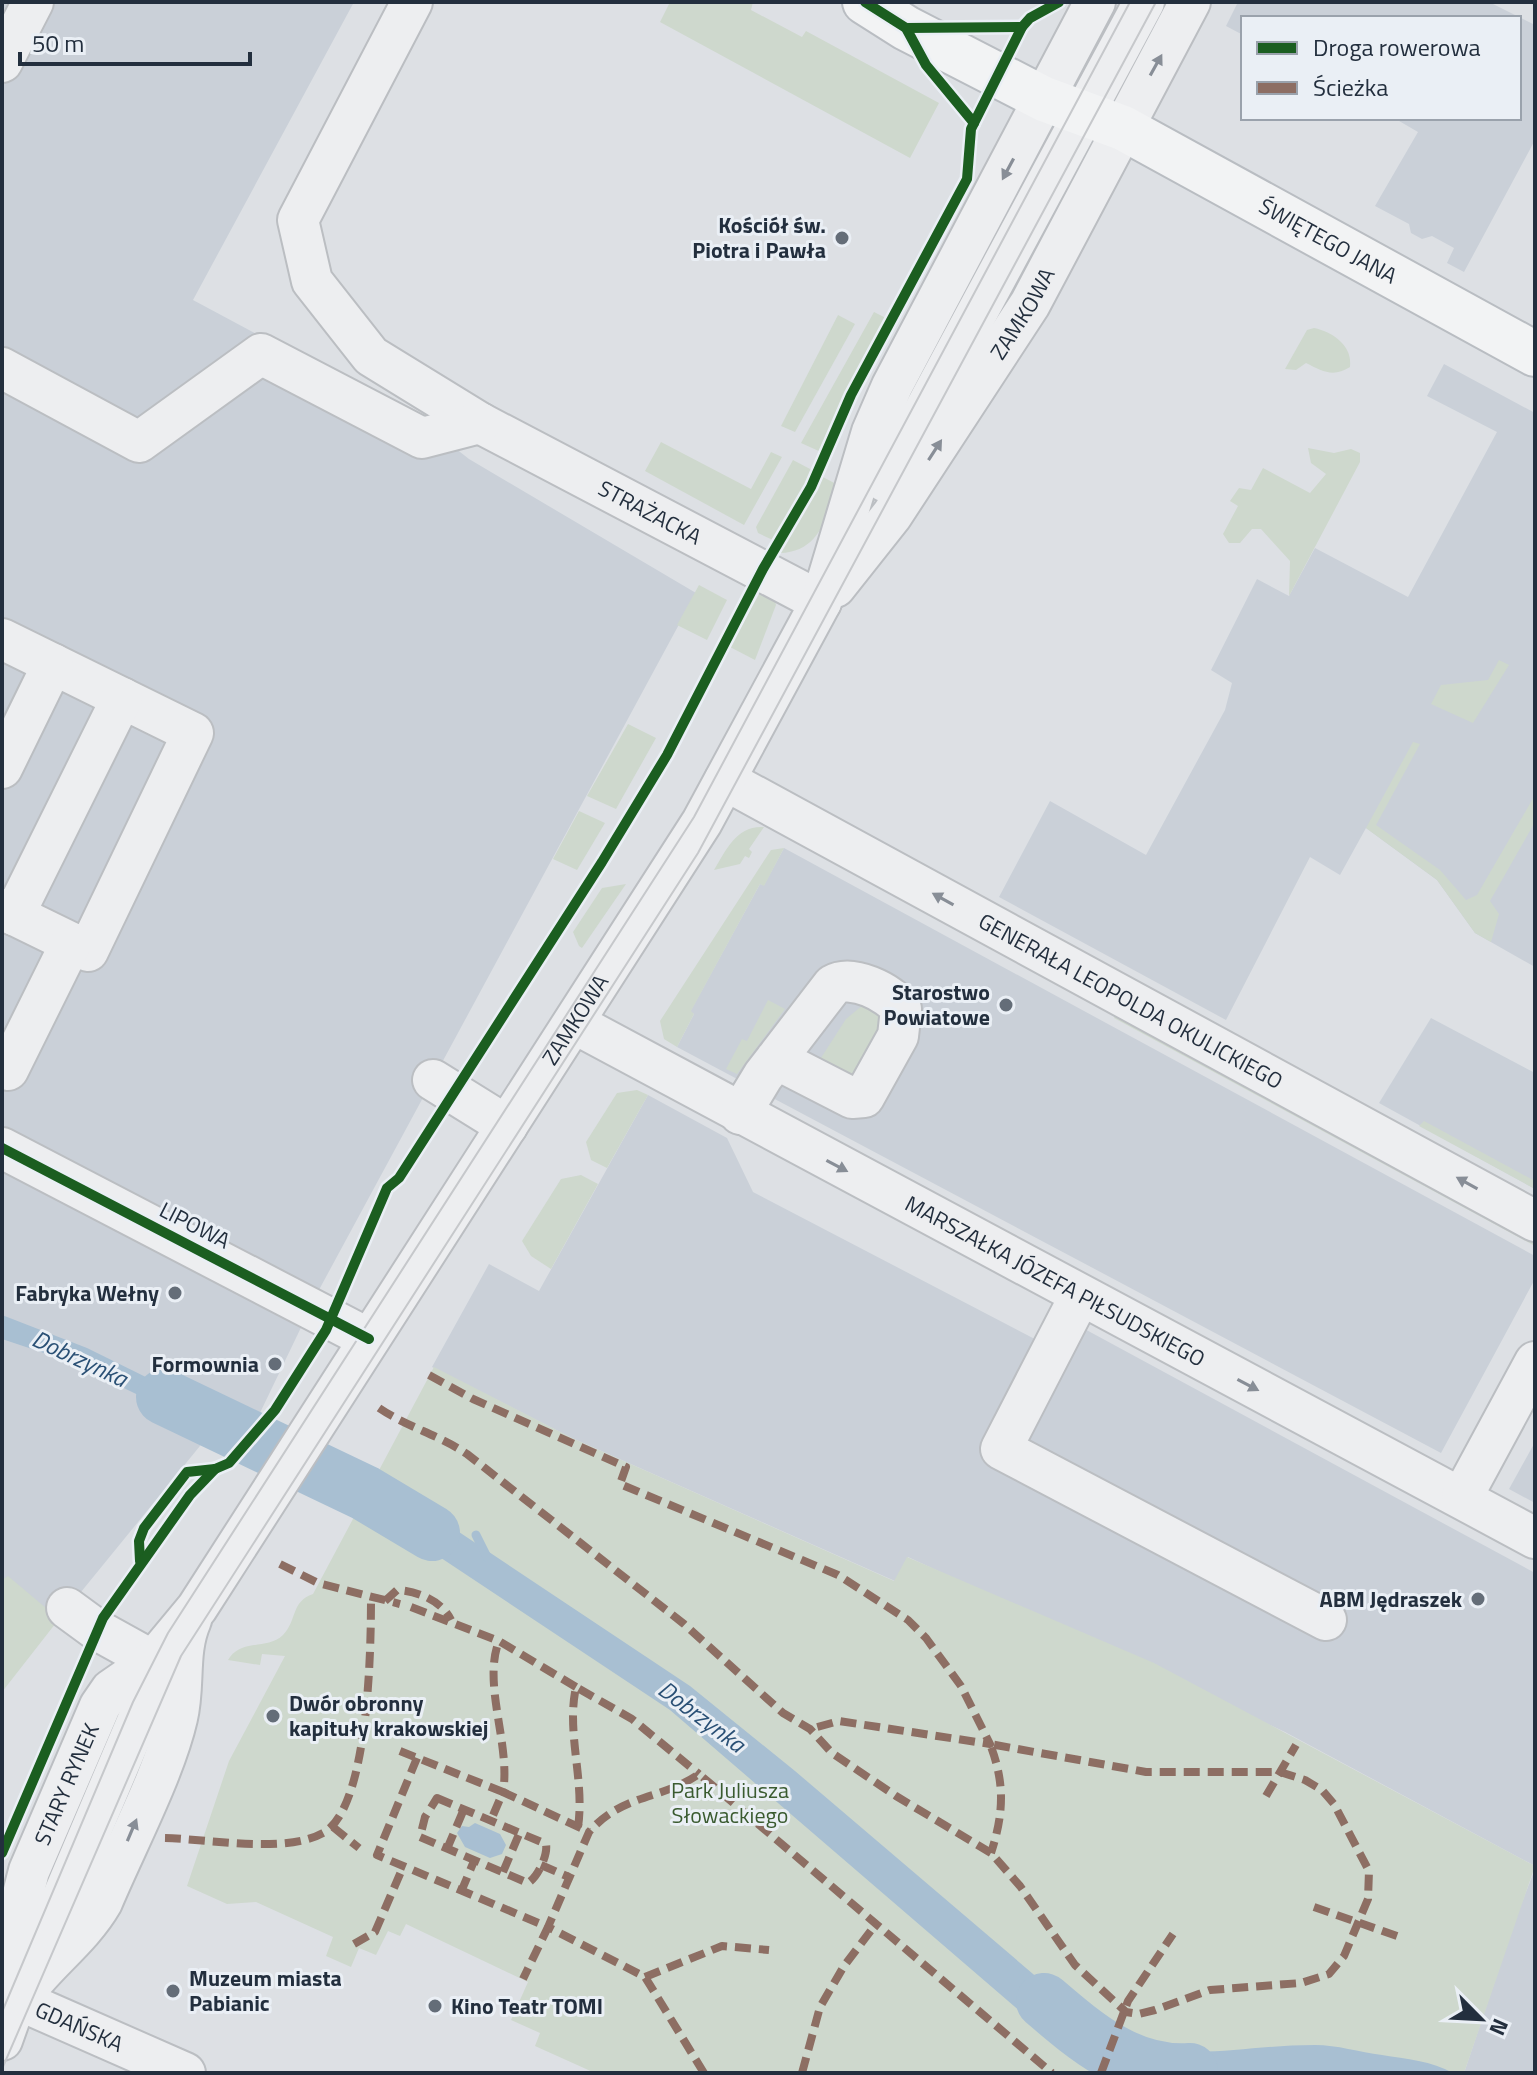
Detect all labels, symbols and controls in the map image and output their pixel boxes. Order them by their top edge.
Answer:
scale bar [20,16,250,66]
legend [1241,16,1521,120]
text: 50 m [32,25,84,61]
text: Droga rowerowa [1313,29,1481,65]
one-way arrow [1149,53,1163,76]
text: Ścieżka [1313,69,1388,105]
one-way arrow [1001,157,1014,180]
street label: ŚWIĘTEGO JANA [1253,189,1404,292]
place label: Kościół św. Piotra i Pawła [692,208,826,267]
marker: Kościół św. Piotra i Pawła [833,229,851,247]
street label: ZAMKOWA [981,261,1063,366]
one-way arrow [927,439,942,460]
street label: STRAŻACKA [592,471,708,553]
one-way arrow [932,892,954,906]
street label: GENERAŁA LEOPOLDA OKULICKIEGO [972,904,1289,1098]
street label: ZAMKOWA [533,967,617,1072]
place label: Starostwo Powiatowe [884,975,990,1034]
marker: Starostwo Powiatowe [997,996,1015,1014]
one-way arrow [826,1159,849,1173]
one-way arrow [1455,1177,1478,1190]
street label: MARSZAŁKA JÓZEFA PIŁSUDSKIEGO [899,1187,1211,1375]
street label: LIPOWA [154,1193,236,1257]
place label: Fabryka Wełny [15,1276,159,1310]
marker: Fabryka Wełny [166,1284,184,1302]
water label: Dobrzynka [27,1320,135,1397]
place label: Formownia [152,1347,259,1381]
marker: Formownia [266,1355,284,1373]
one-way arrow [1237,1378,1260,1391]
place label: ABM Jędraszek [1319,1582,1463,1616]
marker: ABM Jędraszek [1469,1590,1487,1608]
water label: Dobrzynka [651,1671,755,1762]
place label: Dwór obronny kapituły krakowskiej [289,1686,489,1745]
marker: Dwór obronny kapituły krakowskiej [264,1707,282,1725]
street label: STARY RYNEK [25,1717,108,1851]
park label: Park Juliusza Słowackiego [671,1773,789,1832]
one-way arrow [126,1818,139,1842]
place label: Muzeum miasta Pabianic [189,1961,342,2020]
north arrow [1441,1979,1521,2059]
marker: Muzeum miasta Pabianic [164,1982,182,2000]
place label: Kino Teatr TOMI [451,1989,603,2023]
street label: GDAŃSKA [30,1992,129,2061]
marker: Kino Teatr TOMI [426,1997,444,2015]
text: N [1481,2013,1518,2041]

